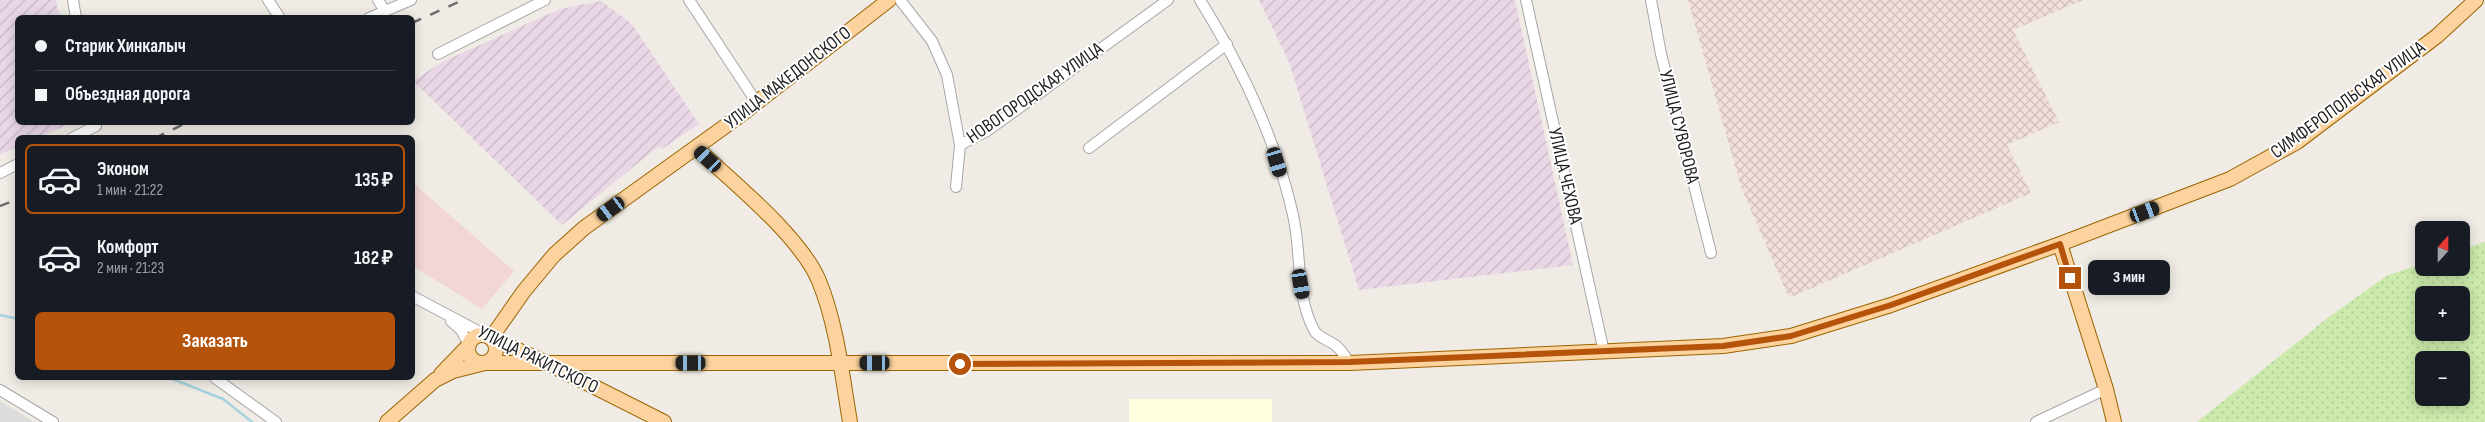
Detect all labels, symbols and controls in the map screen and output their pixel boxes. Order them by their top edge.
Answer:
street label: УЛИЦА МАКЕДОНСКОГО [720,22,856,134]
text: Старик Хинкалыч [65,35,186,58]
street label: СИМФЕРОПОЛЬСКАЯ УЛИЦА [2266,36,2430,164]
street label: НОВОГОРОДСКАЯ УЛИЦА [962,37,1108,149]
street label: УЛИЦА СУВОРОВА [1654,68,1704,187]
text: Объездная дорога [65,83,190,106]
street label: УЛИЦА ЧЕХОВА [1543,126,1587,227]
car [691,143,724,175]
car [1265,145,1288,179]
icon: car [37,157,82,202]
text: Эконом [97,158,149,181]
text: 135 ₽ [355,169,393,192]
text: 1 мин · 21:22 [97,181,163,200]
car [594,194,627,224]
car [2128,200,2161,224]
north arrow [2415,221,2470,276]
map controls [2415,221,2470,406]
icon: car [37,235,82,280]
text: Комфорт [97,236,159,259]
text: 182 ₽ [354,247,393,270]
text: 2 мин · 21:23 [97,259,164,278]
callout: 3 мин [2088,260,2170,296]
route end [2059,267,2081,289]
car [1291,268,1310,300]
text: 3 мин [2113,268,2145,287]
button: + [2415,286,2470,341]
button: Заказать [35,312,395,370]
street label: УЛИЦА РАКИТСКОГО [474,321,602,399]
button: − [2415,351,2470,406]
route start [949,353,971,375]
car [676,356,706,371]
car [860,356,890,371]

